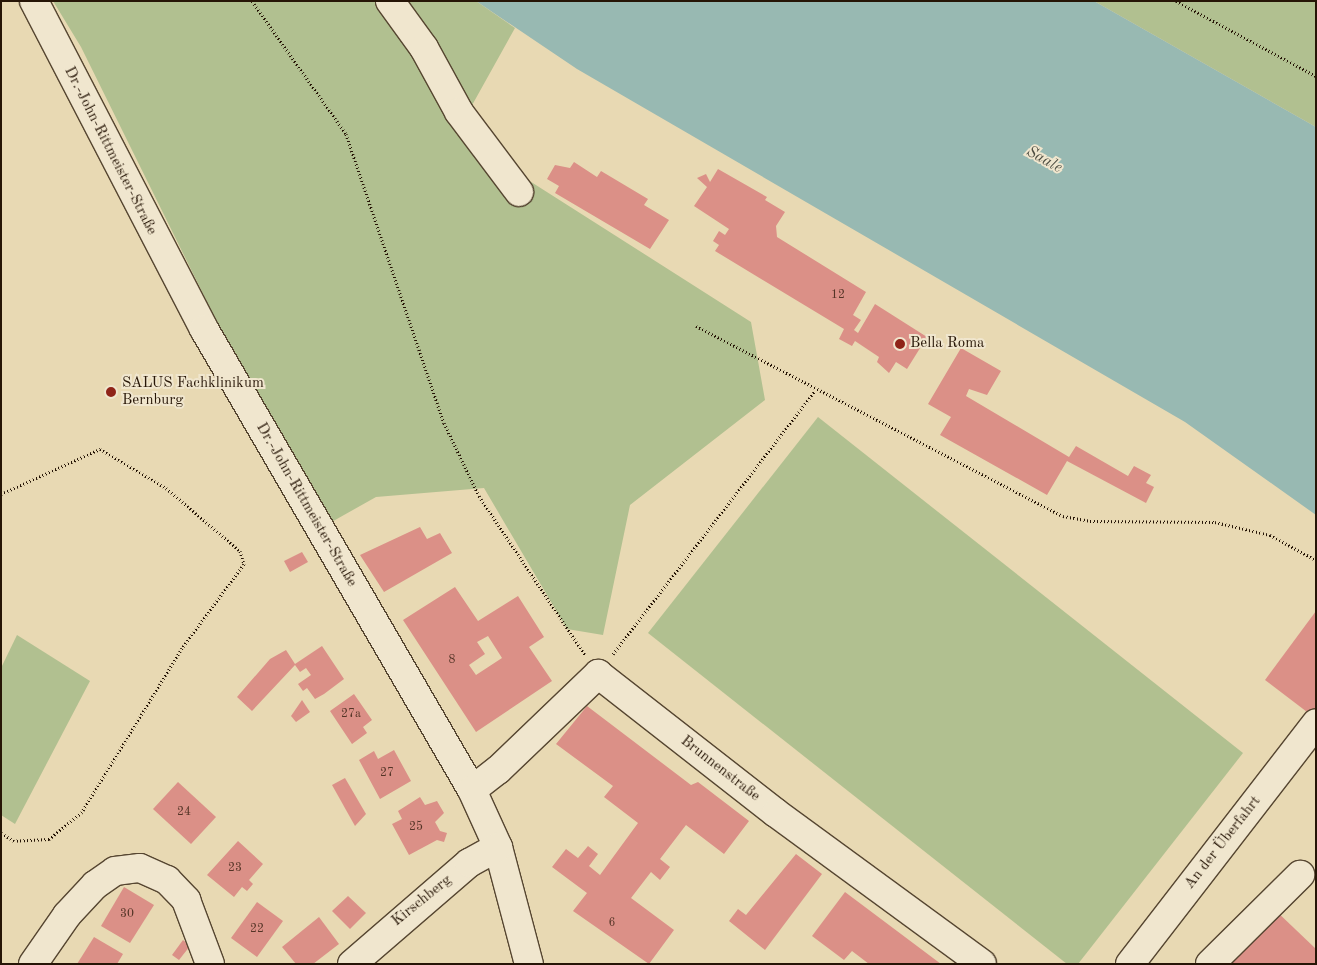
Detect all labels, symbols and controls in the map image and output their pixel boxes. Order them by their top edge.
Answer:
street label: Dr.-John-Rittmeister-Straße [60,64,160,238]
water label: Saale [1023,142,1065,178]
house number: 12 [831,289,845,303]
place label: Bella Roma [910,335,984,353]
marker: Bella Roma [894,338,906,350]
place label: SALUS Fachklinikum Bernburg [122,374,264,409]
marker: SALUS Fachklinikum Bernburg [104,385,118,399]
street label: Dr.-John-Rittmeister-Straße [252,420,360,590]
house number: 8 [449,654,455,668]
house number: 27a [341,708,361,722]
street label: Brunnenstraße [677,732,763,806]
house number: 27 [380,767,394,781]
street label: An der Überfahrt [1181,793,1265,893]
house number: 24 [177,806,191,820]
house number: 25 [409,821,423,835]
house number: 23 [228,862,242,876]
street label: Kirschberg [389,871,455,931]
house number: 30 [120,908,134,922]
house number: 6 [609,917,615,931]
house number: 22 [250,923,264,937]

